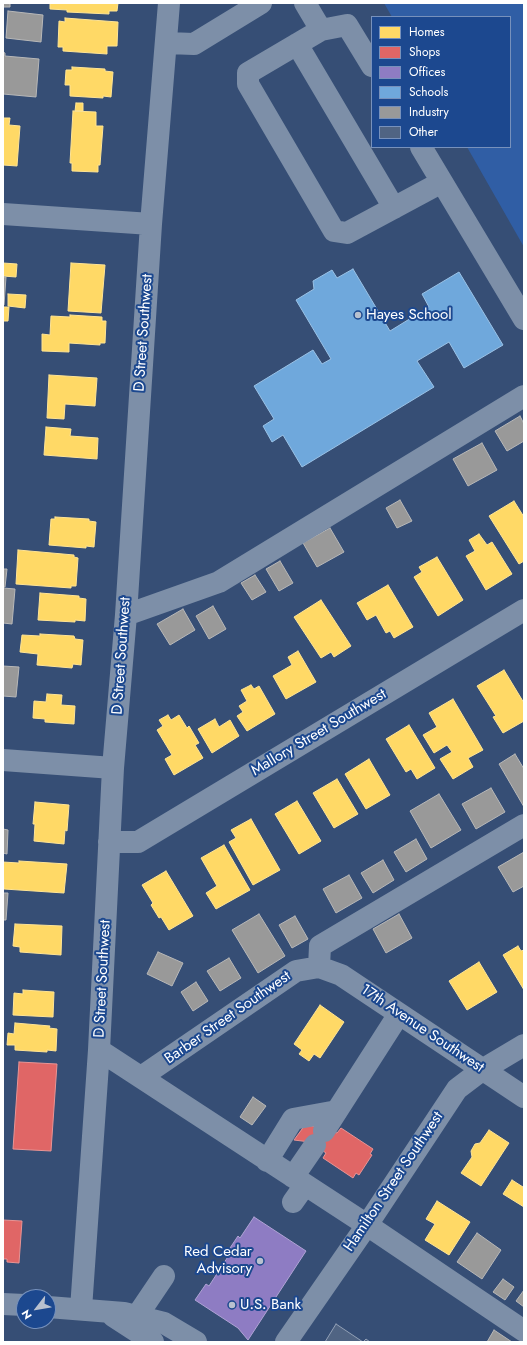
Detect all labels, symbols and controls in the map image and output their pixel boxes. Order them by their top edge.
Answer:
legend [371,16,511,148]
text: Homes [409,23,445,41]
text: Shops [409,43,440,61]
text: Offices [409,63,445,81]
text: Schools [409,83,448,101]
text: Industry [409,103,449,121]
text: Other [409,123,438,141]
street label: D Street Southwest [131,274,157,392]
place label: Hayes School [366,306,452,324]
marker: Hayes School [353,310,363,320]
street label: D Street Southwest [109,597,135,715]
street label: Mallory Street Southwest [248,686,390,780]
street label: D Street Southwest [91,920,115,1038]
street label: Barber Street Southwest [161,968,295,1068]
street label: 17th Avenue Southwest [357,981,487,1077]
street label: Hamilton Street Southwest [341,1109,447,1255]
place label: Red Cedar Advisory [184,1243,252,1278]
marker: Red Cedar Advisory [255,1256,265,1266]
north arrow [16,1289,56,1329]
place label: U.S. Bank [240,1296,301,1314]
marker: U.S. Bank [227,1300,237,1310]
text: N [17,1307,36,1323]

